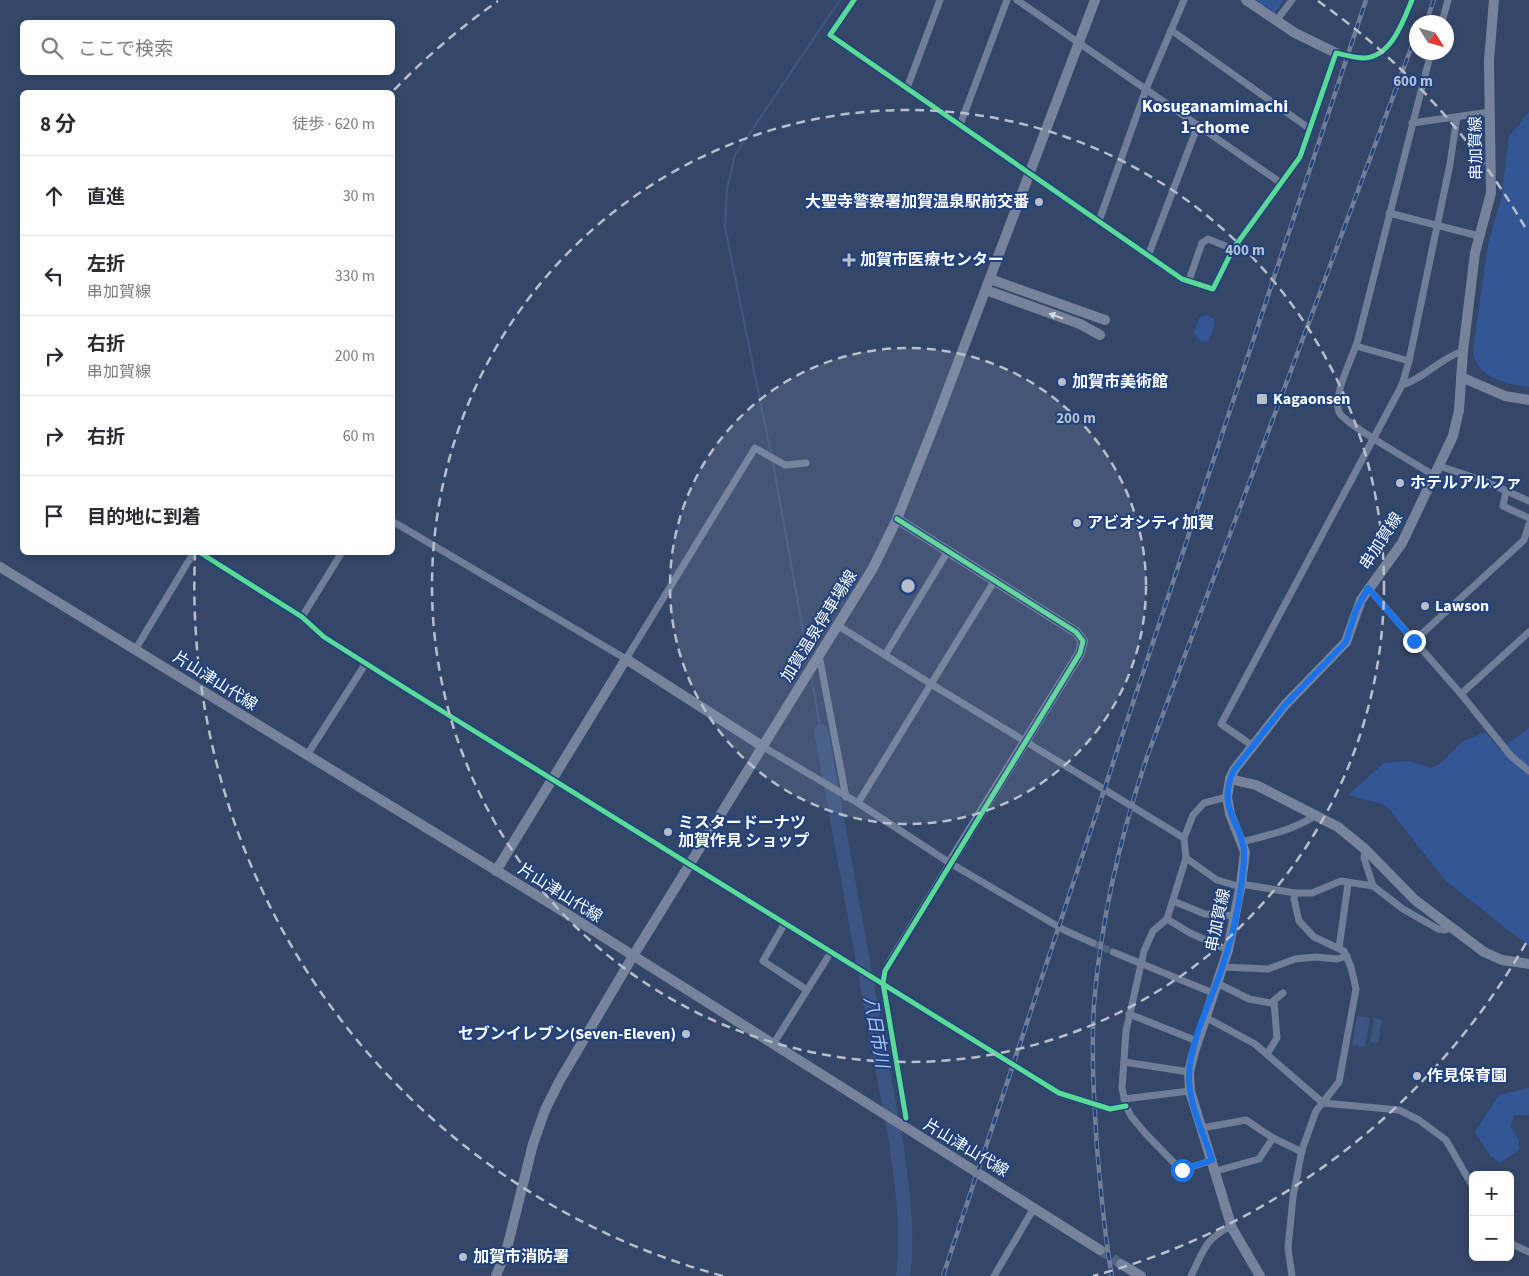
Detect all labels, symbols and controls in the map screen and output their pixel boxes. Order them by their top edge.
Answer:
north arrow [1409,15,1454,60]
search box [20,20,395,75]
icon: search [38,34,66,62]
text: ここで検索 [78,36,173,63]
text: 600 m [1393,71,1433,92]
district label: Kosuganamimachi 1-chome [1142,94,1288,140]
text: 8 分 [40,109,76,139]
text: 徒歩 · 620 m [292,113,375,135]
street label: 串加賀線 [1464,116,1488,180]
icon: ahead [40,182,68,210]
text: 直進 [87,184,125,211]
text: 30 m [343,185,375,207]
place label: 大聖寺警察署加賀温泉駅前交番 [805,191,1029,213]
marker: 大聖寺警察署加賀温泉駅前交番 [1033,196,1045,208]
text: 400 m [1225,240,1265,261]
place label: 加賀市医療センター [860,249,1004,271]
text: 左折 [87,251,125,278]
marker: 加賀市医療センター [842,253,856,267]
icon: left [40,262,68,290]
text: 330 m [335,265,375,287]
text: 串加賀線 [87,281,151,303]
one-way arrow [1048,312,1063,319]
text: 右折 [87,331,125,358]
icon: right [40,342,68,370]
text: 200 m [335,345,375,367]
text: 串加賀線 [87,361,151,383]
place label: 加賀市美術館 [1072,371,1168,393]
marker: 加賀市美術館 [1056,376,1068,388]
place label: Kagaonsen [1273,388,1351,410]
marker: Kagaonsen [1255,392,1269,406]
text: 200 m [1056,408,1096,429]
icon: right [40,422,68,450]
text: 右折 [87,424,125,451]
text: 60 m [343,425,375,447]
place label: ホテルアルファ [1410,472,1522,494]
marker: ホテルアルファ [1394,477,1406,489]
icon: arrive [40,502,68,530]
text: 目的地に到着 [87,504,201,531]
street label: 串加賀線 [1354,508,1408,574]
place label: アビオシティ加賀 [1087,512,1214,534]
marker: アビオシティ加賀 [1071,517,1083,529]
street label: 加賀温泉停車場線 [776,566,862,686]
centre of rings [899,577,917,595]
place label: Lawson [1435,595,1489,617]
marker: Lawson [1419,600,1431,612]
route end [1403,630,1426,653]
street label: 片山津山代線 [168,646,262,716]
place label: ミスタードーナツ 加賀作見 ショップ [678,812,809,852]
marker: ミスタードーナツ 加賀作見 ショップ [662,826,674,838]
street label: 片山津山代線 [513,858,607,928]
street label: 串加賀線 [1201,886,1235,954]
water label: 八日市川 [857,994,895,1072]
place label: セブンイレブン(Seven-Eleven) [458,1023,676,1045]
marker: セブンイレブン(Seven-Eleven) [680,1028,692,1040]
place label: 作見保育園 [1427,1065,1507,1087]
marker: 作見保育園 [1411,1070,1423,1082]
street label: 片山津山代線 [919,1114,1013,1182]
route start [1171,1159,1194,1182]
map controls [1469,1171,1514,1261]
button: + [1469,1171,1514,1216]
button: − [1469,1216,1514,1261]
place label: 加賀市消防署 [473,1246,569,1268]
marker: 加賀市消防署 [457,1251,469,1263]

